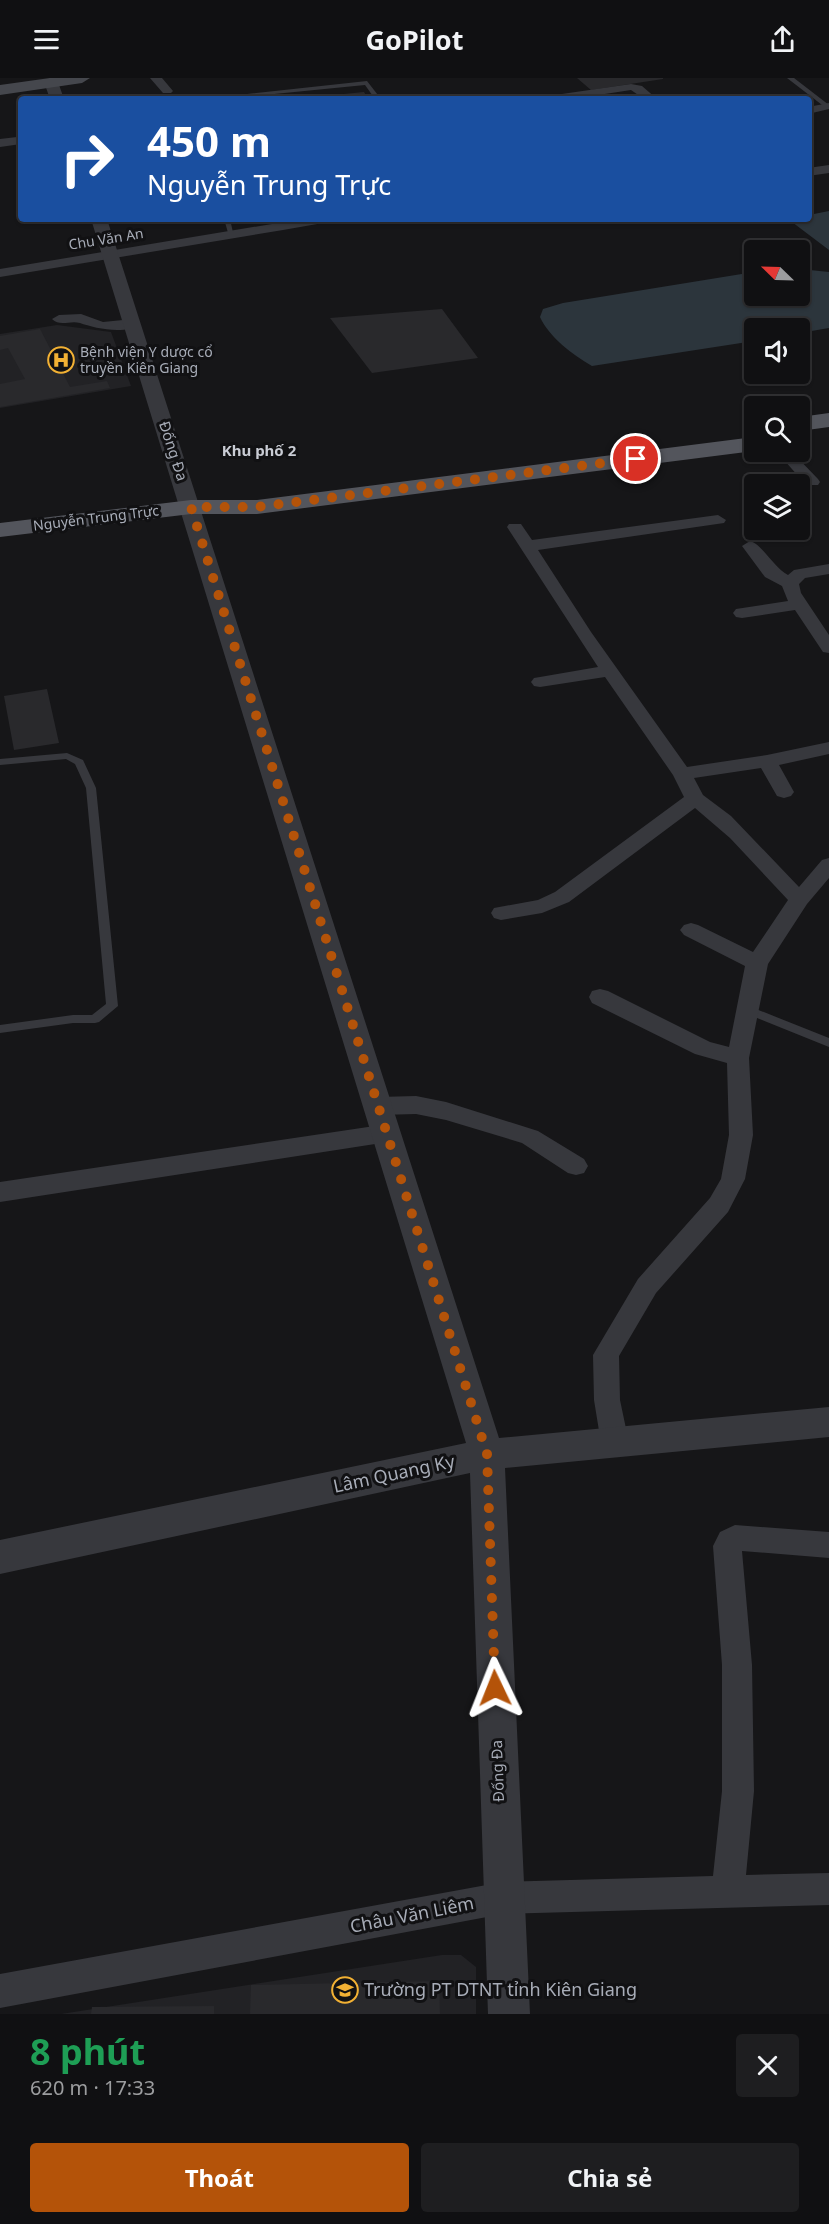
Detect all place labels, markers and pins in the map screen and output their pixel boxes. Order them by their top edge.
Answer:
place label: Bệnh viện Y dược cổ truyền Kiên Giang [80,342,213,377]
hospital icon: Bệnh viện Y dược cổ truyền Kiên Giang [46,345,76,375]
pin [610,433,661,484]
school or university icon: Trường PT DTNT tỉnh Kiên Giang [330,1975,360,2005]
place label: Trường PT DTNT tỉnh Kiên Giang [364,1977,637,2001]

